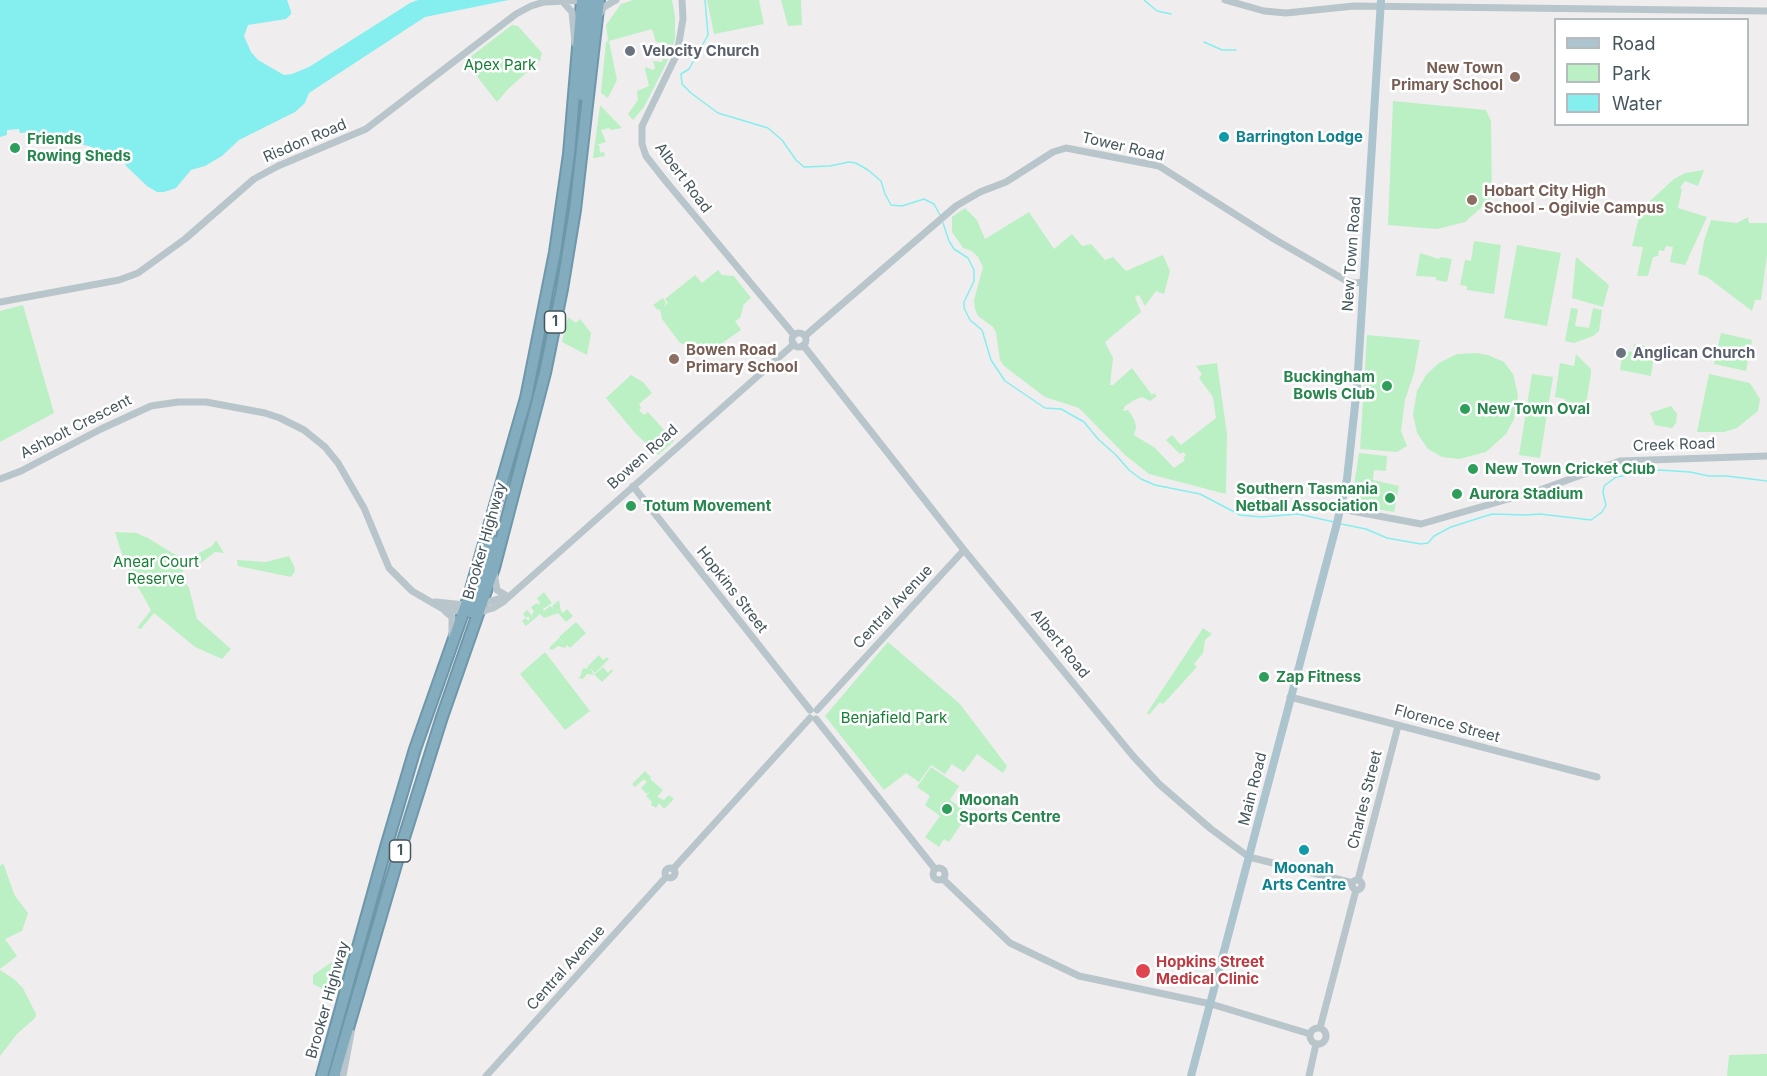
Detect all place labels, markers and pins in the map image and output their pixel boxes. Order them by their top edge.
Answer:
place label: Velocity Church [642,42,759,60]
marker: Velocity Church [623,44,637,58]
place label: New Town Primary School [1391,59,1503,94]
marker: New Town Primary School [1508,70,1522,84]
place label: Barrington Lodge [1236,128,1363,146]
place label: Friends Rowing Sheds [27,130,131,165]
marker: Barrington Lodge [1217,130,1231,144]
marker: Friends Rowing Sheds [8,141,22,155]
place label: Hobart City High School - Ogilvie Campus [1484,182,1664,217]
marker: Hobart City High School - Ogilvie Campus [1465,193,1479,207]
place label: Bowen Road Primary School [686,341,798,376]
place label: Anglican Church [1633,344,1755,362]
marker: Anglican Church [1614,346,1628,360]
marker: Bowen Road Primary School [667,352,681,366]
place label: Buckingham Bowls Club [1284,368,1375,403]
marker: Buckingham Bowls Club [1380,379,1394,393]
place label: New Town Oval [1477,400,1590,418]
marker: New Town Oval [1458,402,1472,416]
place label: New Town Cricket Club [1485,460,1655,478]
marker: New Town Cricket Club [1466,462,1480,476]
place label: Southern Tasmania Netball Association [1235,480,1378,515]
place label: Aurora Stadium [1469,485,1583,503]
marker: Aurora Stadium [1450,487,1464,501]
marker: Southern Tasmania Netball Association [1383,491,1397,505]
place label: Totum Movement [643,497,771,515]
marker: Totum Movement [624,499,638,513]
place label: Zap Fitness [1276,668,1361,686]
marker: Zap Fitness [1257,670,1271,684]
place label: Moonah Sports Centre [959,791,1061,826]
marker: Moonah Sports Centre [940,802,954,816]
marker: Moonah Arts Centre [1297,843,1311,857]
place label: Moonah Arts Centre [1262,859,1346,894]
place label: Hopkins Street Medical Clinic [1156,953,1264,988]
marker: Hopkins Street Medical Clinic [1134,962,1152,980]

